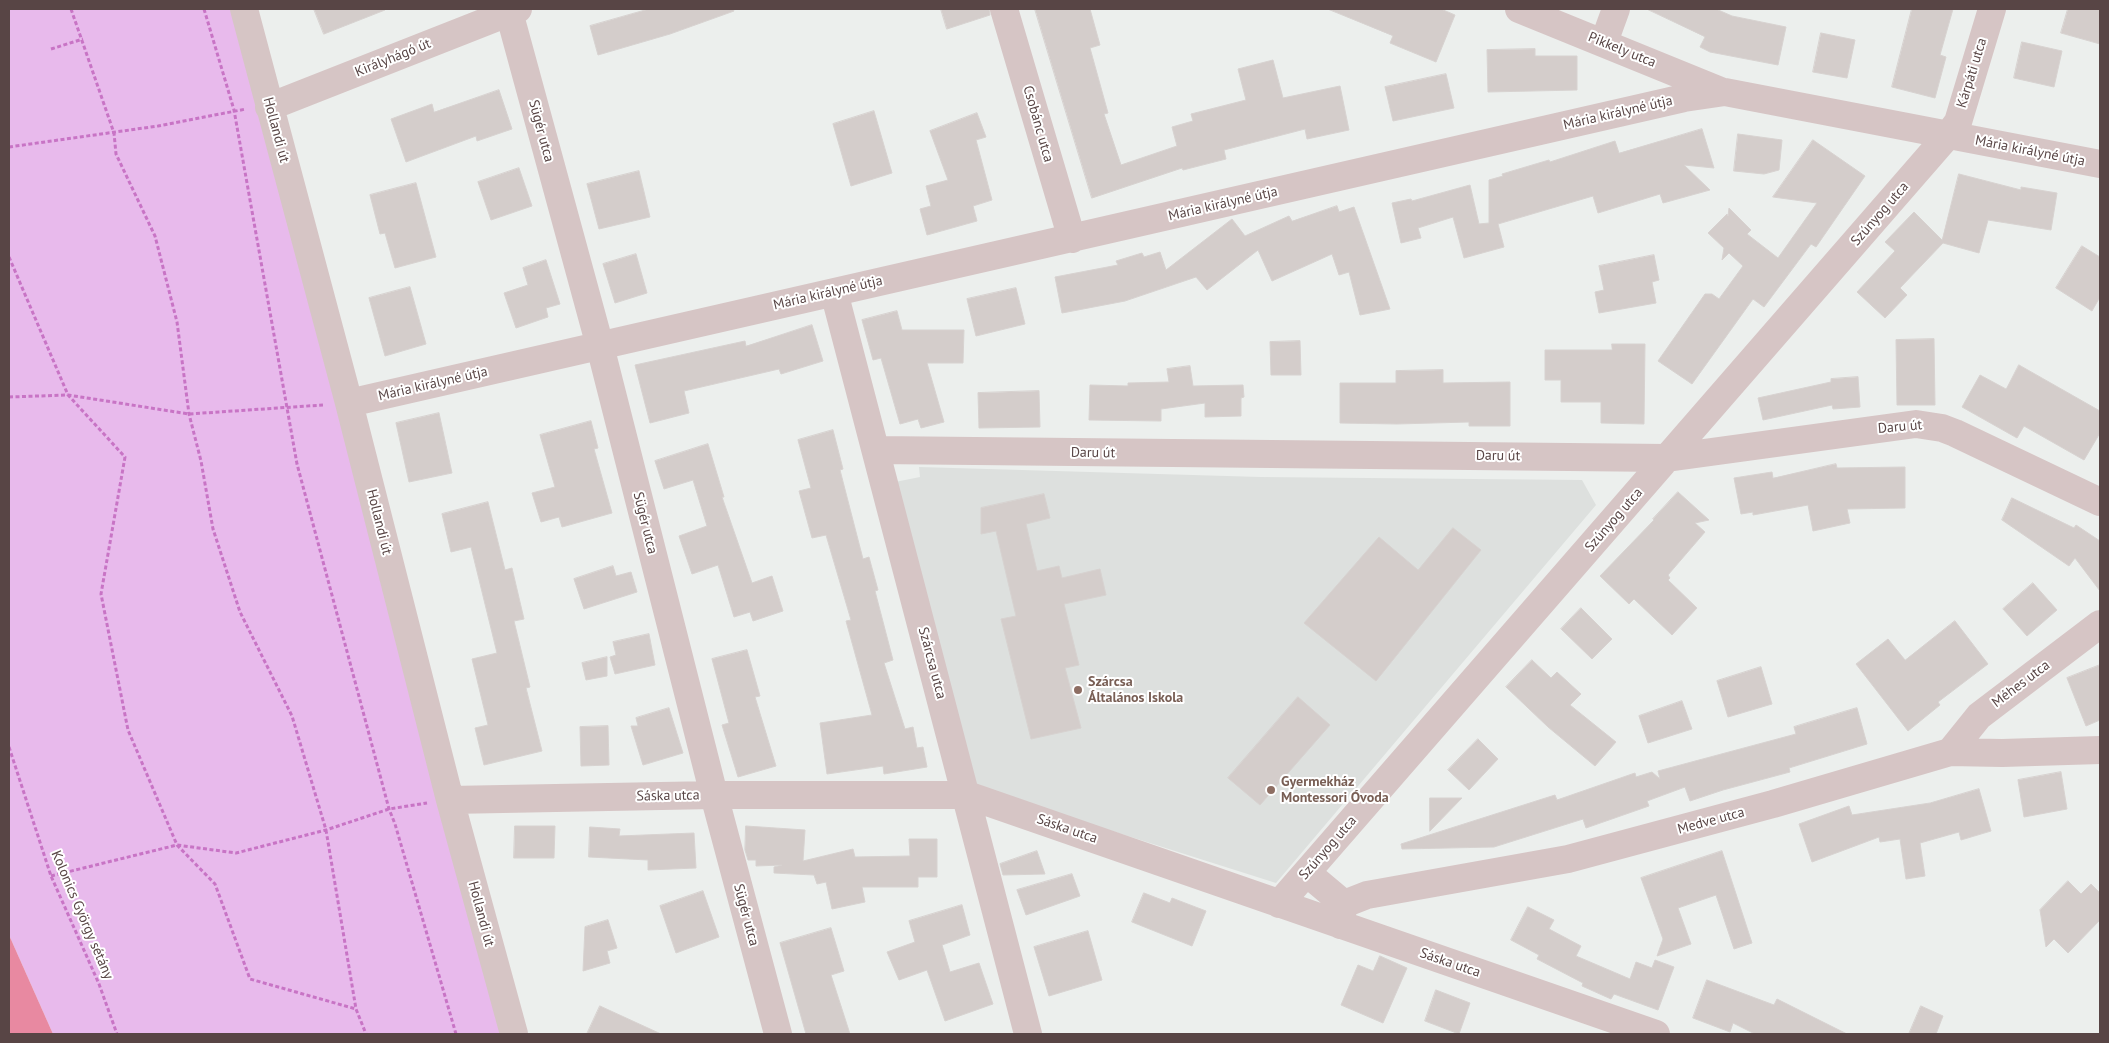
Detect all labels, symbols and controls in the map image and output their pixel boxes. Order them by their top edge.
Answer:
street label: Pikkely utca [1586,29,1658,71]
street label: Királyhágó út [353,35,433,81]
street label: Kárpáti utca [1953,36,1991,110]
street label: Csobánc utca [1019,84,1057,164]
street label: Mária királyné útja [1562,92,1674,134]
street label: Hollandi út [259,95,293,165]
street label: Sügér utca [525,98,557,164]
street label: Mária királyné útja [1974,132,2086,170]
street label: Szúnyog utca [1848,179,1912,249]
street label: Mária királyné útja [1167,183,1279,225]
street label: Mária királyné útja [772,272,884,314]
street label: Mária királyné útja [377,363,489,405]
street label: Daru út [1877,417,1923,437]
street label: Daru út [1071,444,1115,462]
street label: Daru út [1476,447,1520,465]
street label: Szúnyog utca [1582,485,1646,555]
street label: Hollandi út [363,487,395,557]
street label: Sügér utca [629,490,661,556]
street label: Szárcsa utca [914,625,950,701]
street label: Méhes utca [1989,657,2053,711]
place label: Szárcsa Általános Iskola [1088,674,1183,706]
marker: Szárcsa Általános Iskola [1072,684,1084,696]
place label: Gyermekház Montessori Óvoda [1281,774,1389,806]
marker: Gyermekház Montessori Óvoda [1265,784,1277,796]
street label: Sáska utca [636,787,700,805]
street label: Medve utca [1676,804,1746,838]
street label: Sáska utca [1034,811,1100,847]
street label: Szúnyog utca [1296,813,1360,883]
street label: Kolonics György sétány [47,848,117,982]
street label: Hollandi út [464,879,498,949]
street label: Sügér utca [730,882,762,948]
street label: Sáska utca [1417,945,1483,981]

